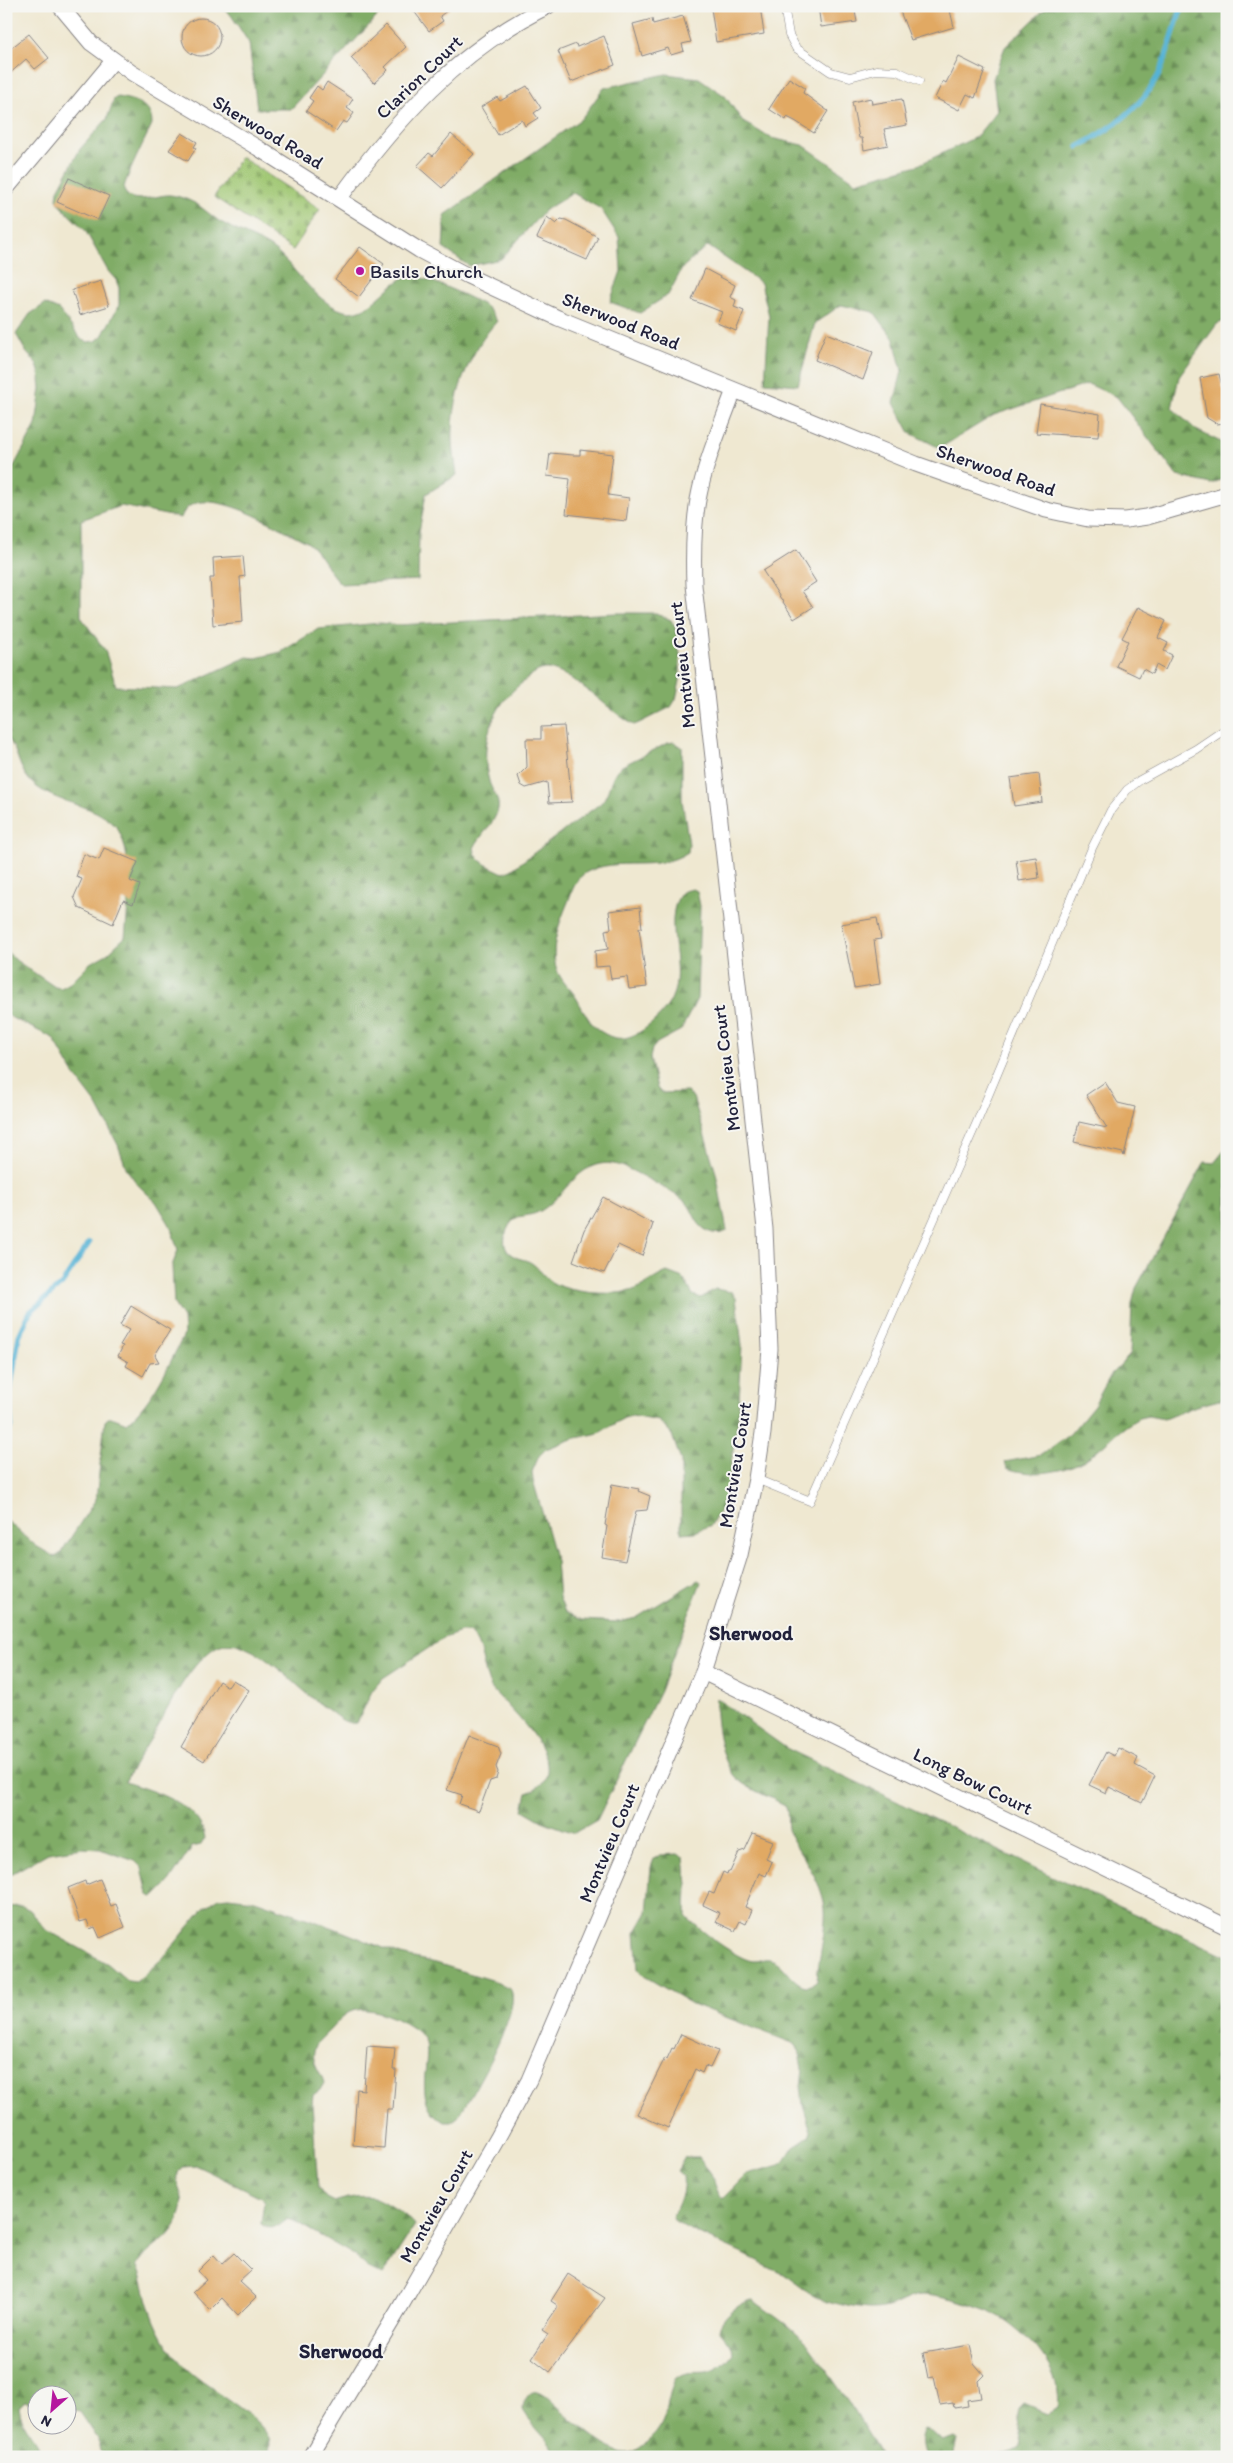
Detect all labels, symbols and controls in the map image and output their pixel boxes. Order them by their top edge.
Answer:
street label: Clarion Court [371,30,467,124]
street label: Sherwood Road [209,90,327,174]
place label: Basils Church [370,260,484,283]
marker: Basils Church [354,265,366,277]
street label: Sherwood Road [559,287,683,355]
street label: Sherwood Road [933,439,1059,501]
street label: Montvieu Court [664,601,700,729]
street label: Montvieu Court [707,1003,745,1133]
street label: Montvieu Court [714,1400,756,1530]
district label: Sherwood [709,1621,794,1645]
street label: Long Bow Court [910,1742,1036,1820]
street label: Montvieu Court [574,1780,644,1906]
street label: Montvieu Court [394,2145,478,2267]
district label: Sherwood [299,2339,384,2363]
north arrow [28,2386,78,2436]
text: N [38,2411,54,2431]

